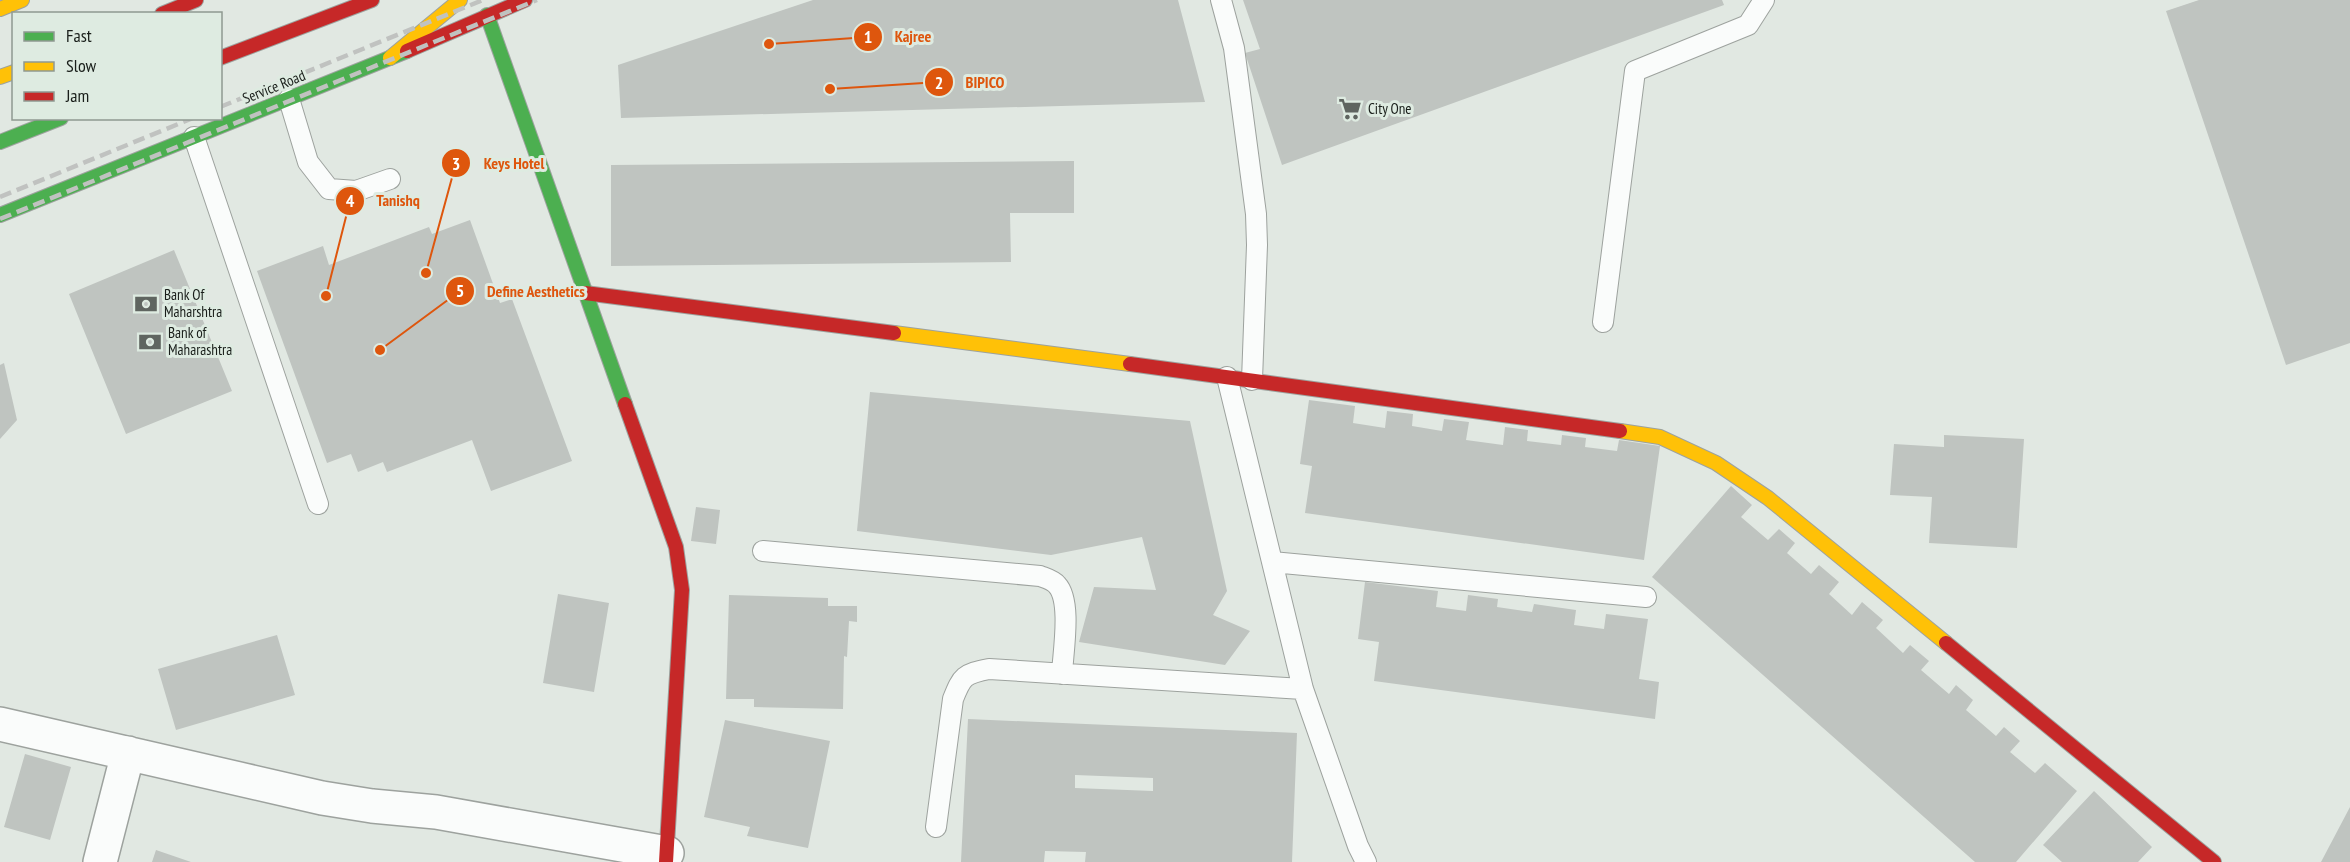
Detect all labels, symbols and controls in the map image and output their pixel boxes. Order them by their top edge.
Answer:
legend [12,12,222,120]
callout: Kajree [853,20,943,54]
text: Fast [66,24,92,47]
text: 1 [864,25,872,48]
text: Kajree [895,26,931,46]
text: Slow [66,54,97,77]
street label: Service Road [240,65,308,108]
callout: BIPICO [924,65,1017,99]
text: 2 [935,71,943,94]
text: BIPICO [966,72,1005,92]
text: Jam [65,84,89,107]
supermarket icon: City One [1337,96,1363,122]
place label: City One [1368,99,1412,118]
callout: Keys Hotel [441,146,556,180]
text: 3 [452,152,460,175]
text: Keys Hotel [484,153,544,173]
callout: Tanishq [335,184,432,218]
text: 4 [346,189,355,212]
text: Tanishq [376,190,420,210]
callout: Define Aesthetics [445,274,597,308]
text: 5 [456,279,464,302]
text: Define Aesthetics [487,281,585,301]
place label: Bank Of Maharshtra [164,285,222,321]
bank icon: Bank Of Maharshtra [133,291,159,317]
place label: Bank of Maharashtra [168,323,232,359]
bank icon: Bank of Maharashtra [137,329,163,355]

